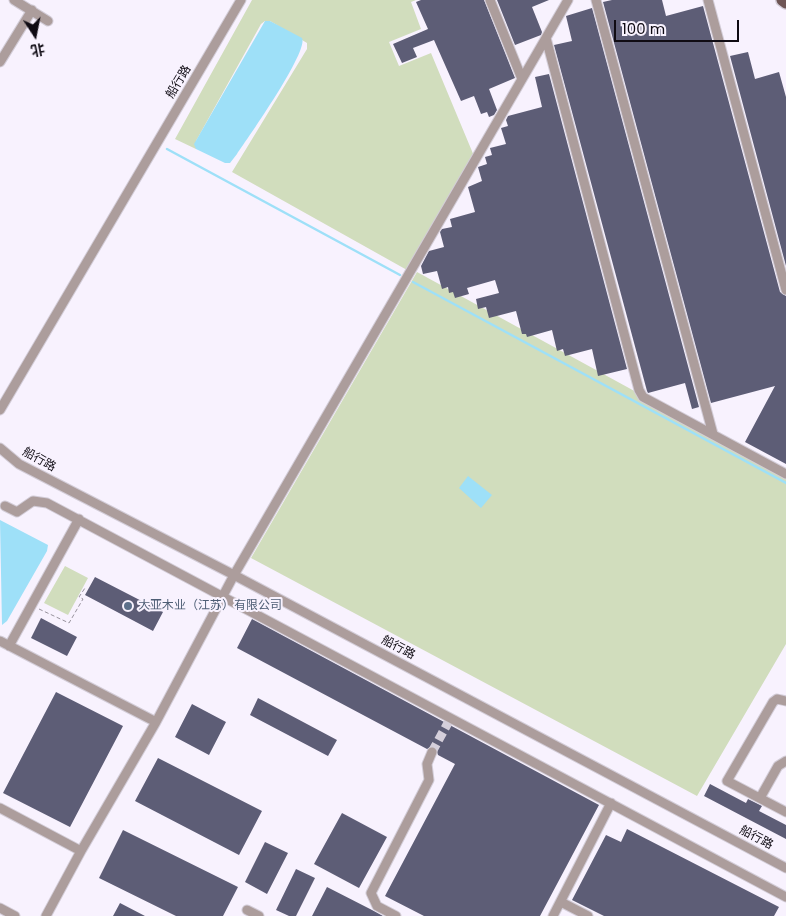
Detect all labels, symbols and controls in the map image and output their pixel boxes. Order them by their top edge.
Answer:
north arrow [10,10,60,60]
scale bar [616,10,741,42]
text: 100 m [622,18,665,39]
text: 北 [29,39,47,61]
street label: 船行路 [164,63,194,101]
street label: 船行路 [20,445,58,475]
place label: 大亚木业（江苏）有限公司 [138,599,282,613]
marker: 大亚木业（江苏）有限公司 [122,600,134,612]
street label: 船行路 [379,633,417,663]
street label: 船行路 [737,823,775,853]

